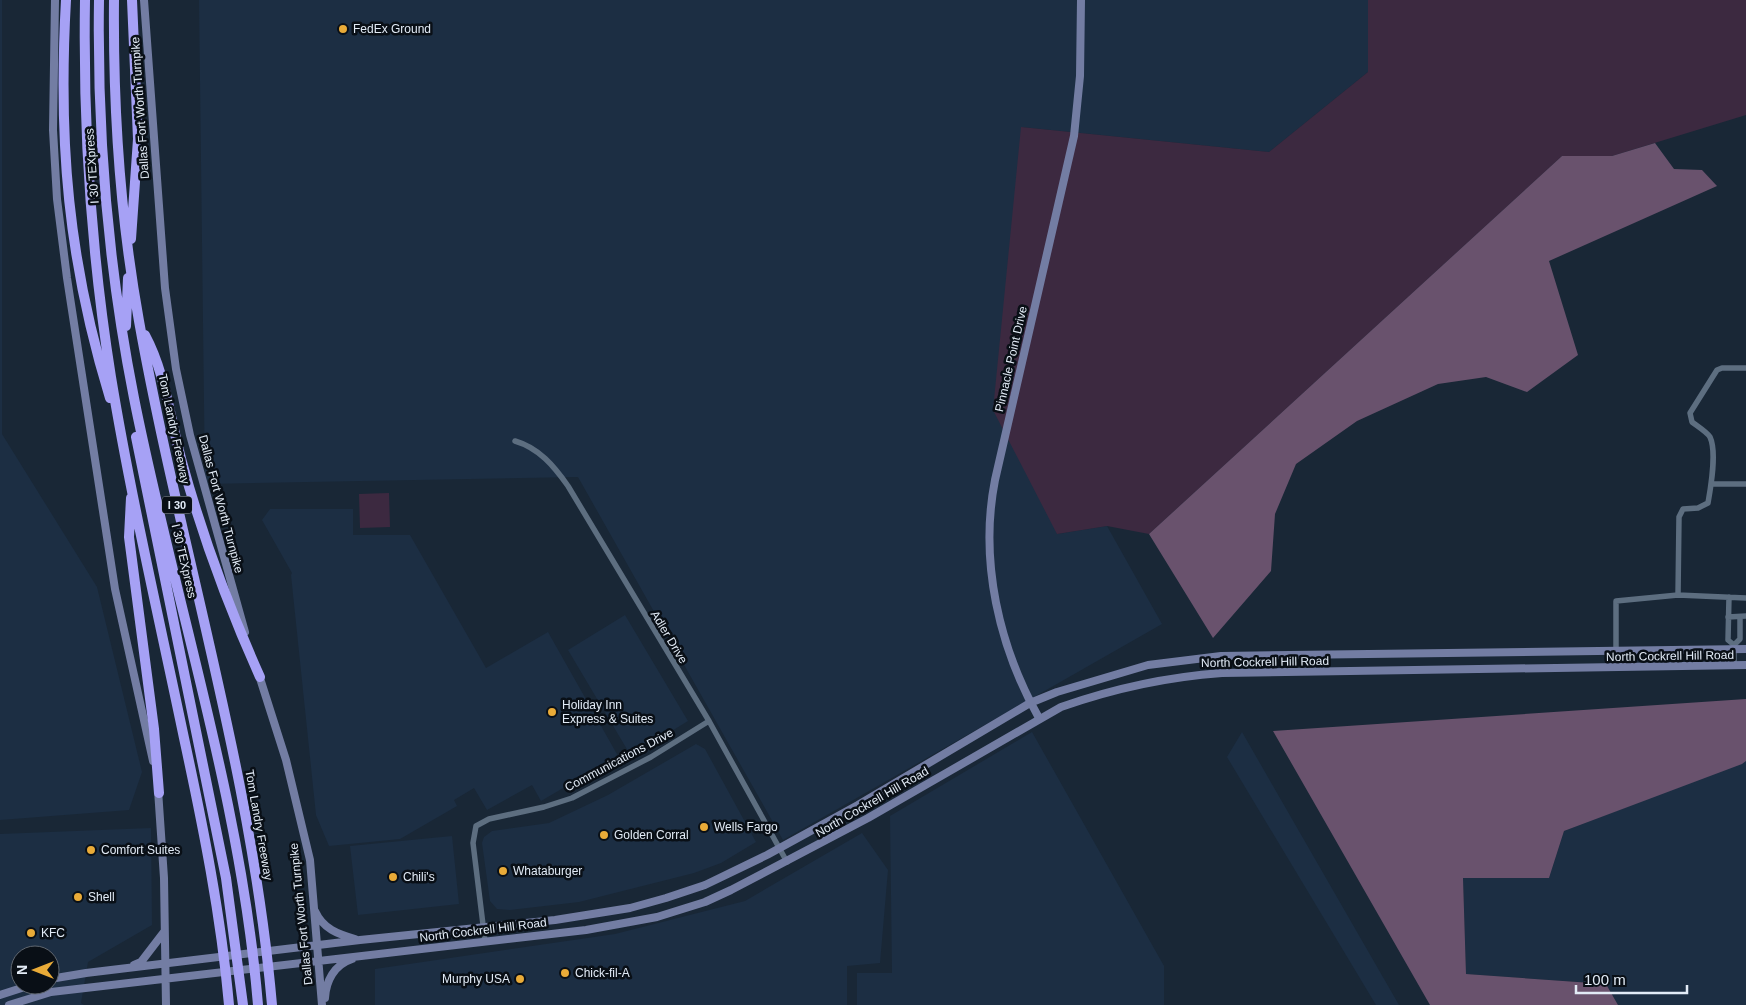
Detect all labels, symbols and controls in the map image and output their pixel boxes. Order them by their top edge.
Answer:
place label: FedEx Ground [353,22,431,36]
marker: FedEx Ground [337,23,349,35]
street label: Dallas Fort Worth Turnpike [128,36,152,180]
street label: I 30 TEXpress [82,128,102,204]
street label: Pinnacle Point Drive [992,304,1030,413]
street label: Tom Landry Freeway [156,373,192,485]
street label: Dallas Fort Worth Turnpike [196,433,246,575]
road number: I 30 [162,496,192,514]
street label: I 30 TEXpress [169,522,199,600]
street label: Adler Drive [648,608,690,666]
street label: North Cockrell Hill Road [1606,648,1734,664]
street label: North Cockrell Hill Road [1201,654,1329,670]
place label: Holiday Inn Express & Suites [562,698,653,726]
marker: Holiday Inn Express & Suites [546,706,558,718]
street label: Communications Drive [562,725,676,795]
street label: North Cockrell Hill Road [813,764,931,840]
street label: Tom Landry Freeway [242,769,276,881]
place label: Wells Fargo [714,820,778,834]
marker: Wells Fargo [698,821,710,833]
place label: Golden Corral [614,828,689,842]
marker: Golden Corral [598,829,610,841]
street label: Dallas Fort Worth Turnpike [287,842,315,986]
place label: Comfort Suites [101,843,180,857]
marker: Comfort Suites [85,844,97,856]
place label: Whataburger [513,864,582,878]
marker: Whataburger [497,865,509,877]
place label: Chili's [403,870,435,884]
marker: Chili's [387,871,399,883]
place label: Shell [88,890,115,904]
marker: Shell [72,891,84,903]
street label: North Cockrell Hill Road [419,915,547,945]
place label: KFC [41,926,65,940]
marker: KFC [25,927,37,939]
north arrow [10,945,60,995]
scale bar [1576,962,1687,994]
text: N [14,965,30,975]
place label: Chick-fil-A [575,966,630,980]
marker: Chick-fil-A [559,967,571,979]
text: 100 m [1584,971,1626,988]
place label: Murphy USA [442,972,510,986]
marker: Murphy USA [514,973,526,985]

